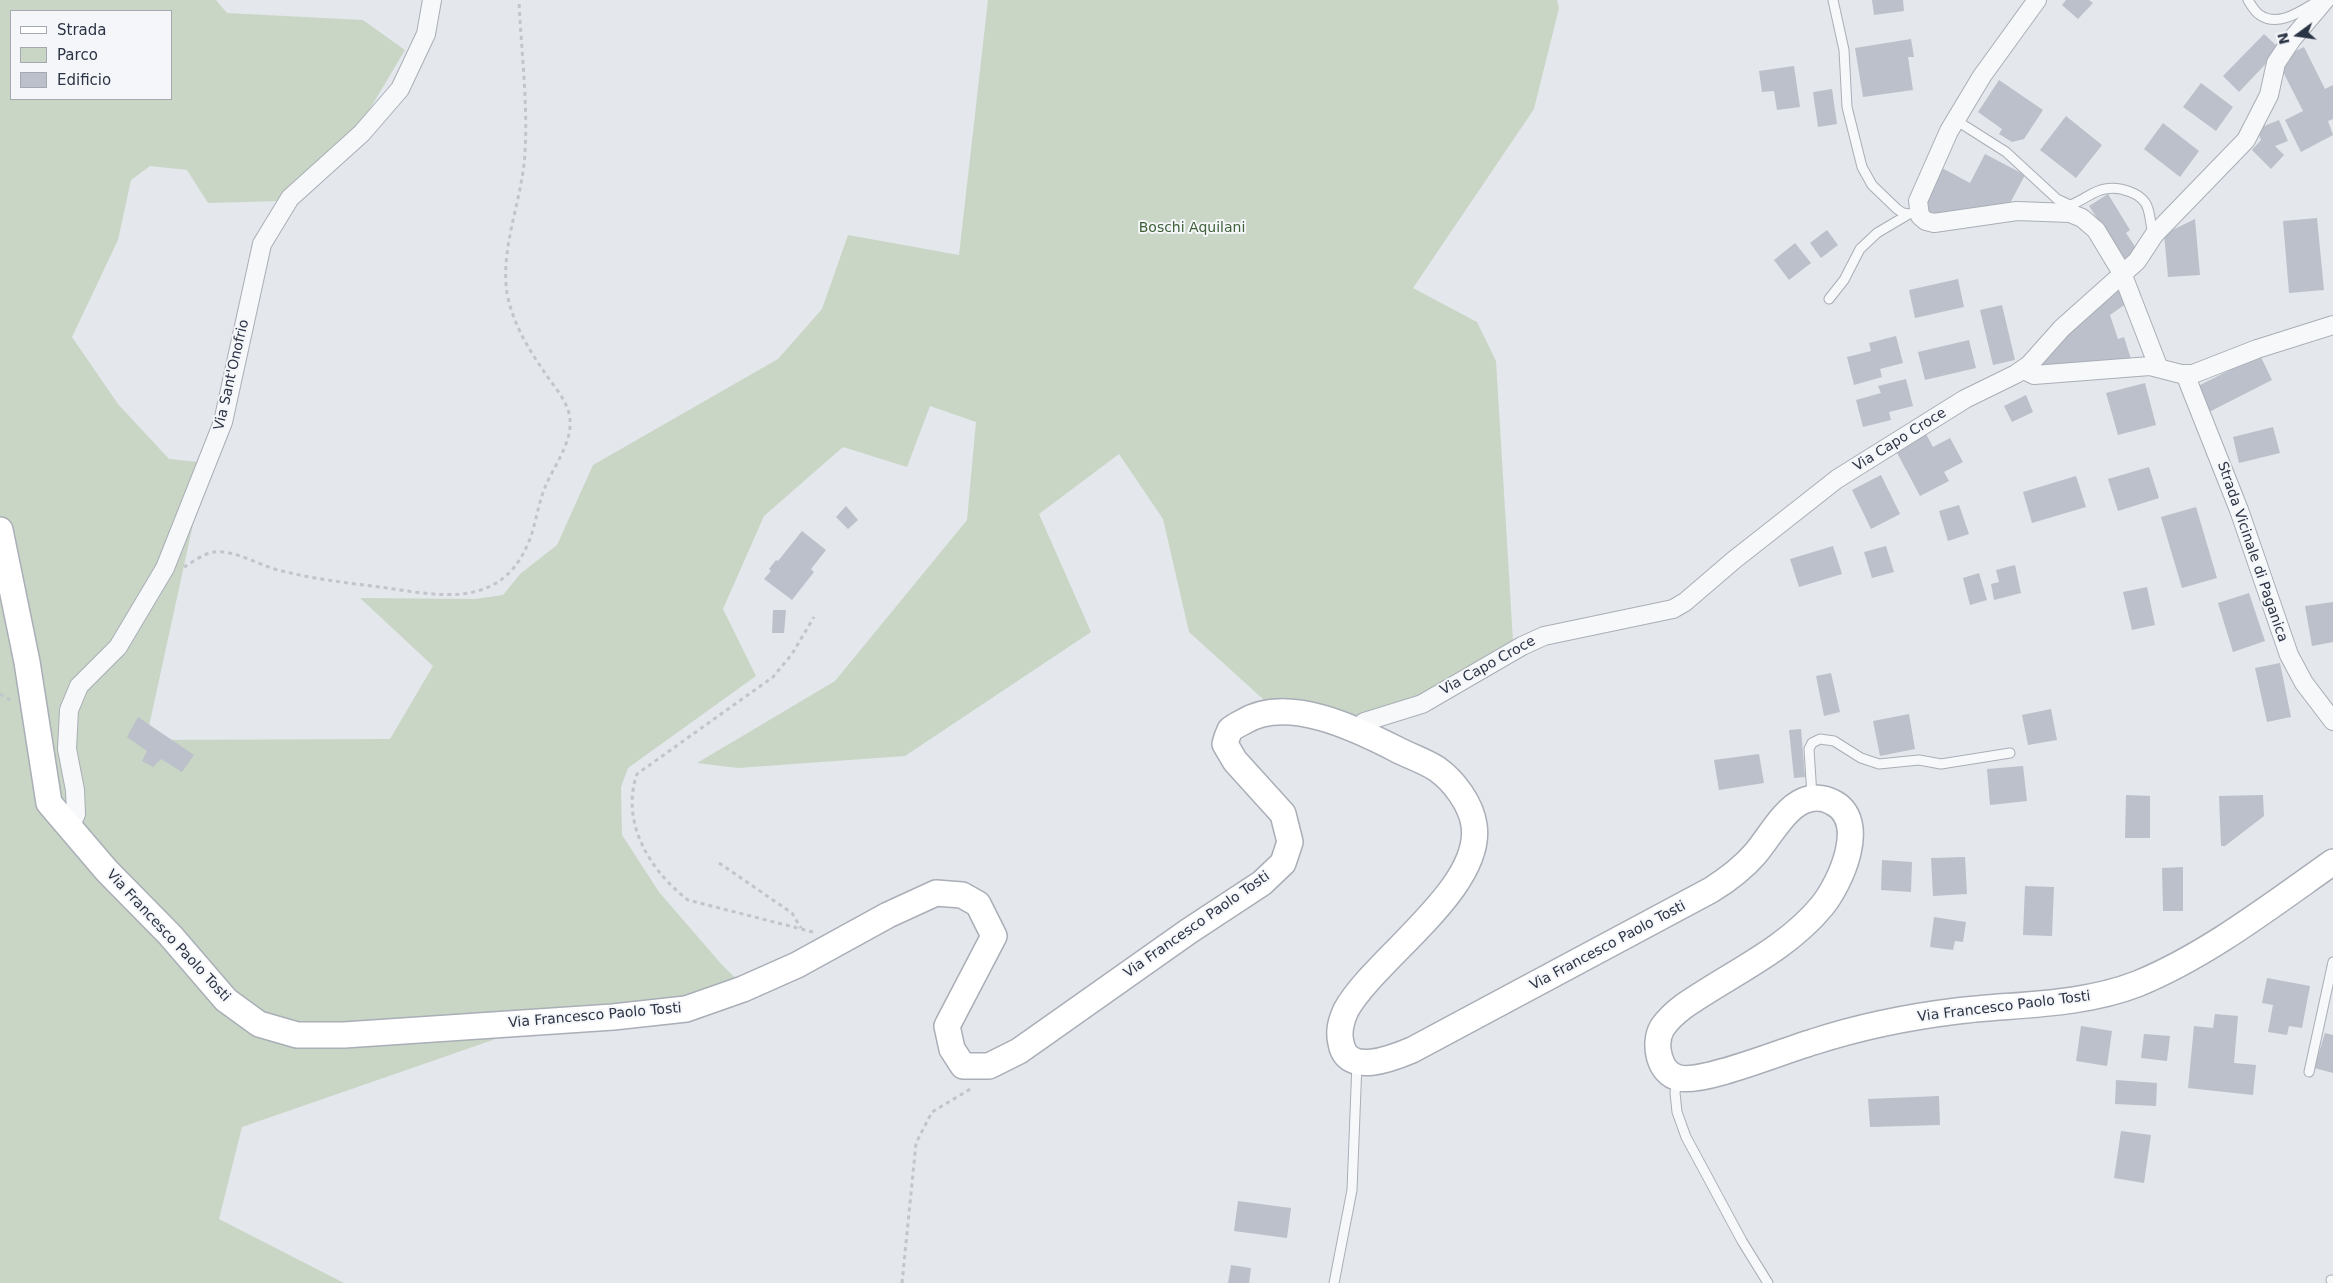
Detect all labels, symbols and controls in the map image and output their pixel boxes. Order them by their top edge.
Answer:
legend [10,10,172,100]
north arrow [2273,10,2323,60]
text: Strada [57,21,106,39]
text: N [2274,31,2293,46]
text: Parco [57,46,98,64]
text: Edificio [57,71,111,89]
park label: Boschi Aquilani [1139,220,1245,236]
street label: Via Sant'Onofrio [211,318,253,432]
street label: Via Capo Croce [1850,405,1950,475]
street label: Strada Vicinale di Paganica [2213,459,2291,645]
street label: Via Capo Croce [1437,633,1539,699]
street label: Via Francesco Paolo Tosti [103,867,233,1005]
street label: Via Francesco Paolo Tosti [1121,868,1273,982]
street label: Via Francesco Paolo Tosti [1527,898,1689,994]
street label: Via Francesco Paolo Tosti [1917,988,2091,1026]
street label: Via Francesco Paolo Tosti [508,1000,682,1032]

